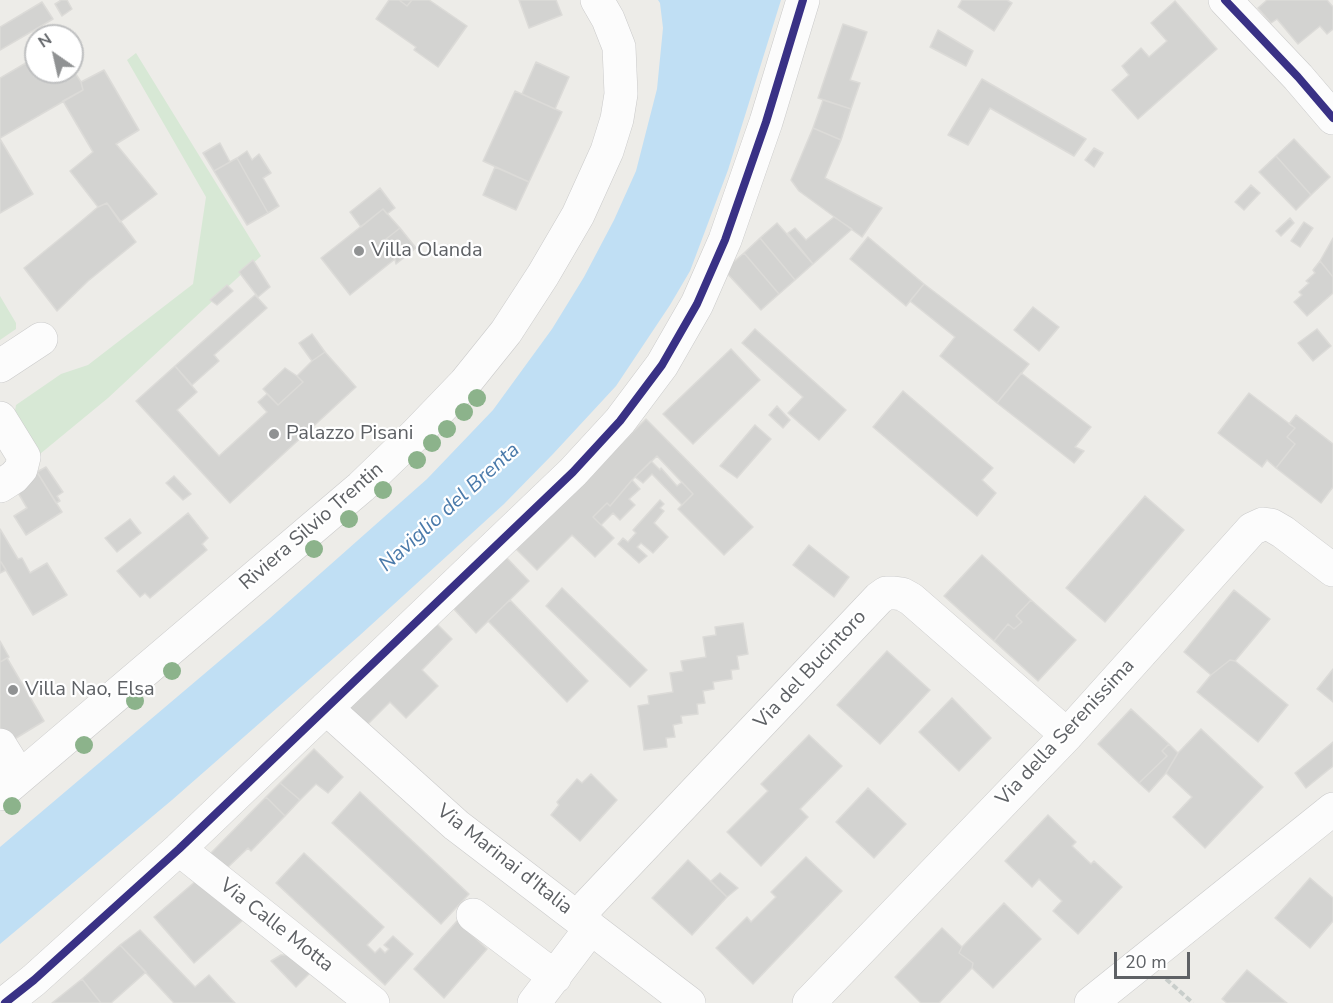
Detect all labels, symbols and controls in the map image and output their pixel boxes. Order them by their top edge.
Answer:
north arrow [24,24,84,84]
text: N [34,28,56,53]
place label: Villa Olanda [371,239,482,263]
marker: Villa Olanda [352,244,366,258]
place label: Palazzo Pisani [286,422,413,446]
marker: Palazzo Pisani [267,427,281,441]
water label: Naviglio del Brenta [374,438,526,578]
street label: Riviera Silvio Trentin [235,458,389,596]
street label: Via del Bucintoro [750,606,872,734]
street label: Via della Serenissima [992,655,1140,811]
place label: Villa Nao, Elsa [25,678,154,702]
marker: Villa Nao, Elsa [6,683,20,697]
street label: Via Marinai d'Italia [431,800,577,920]
street label: Via Calle Motta [214,874,338,978]
scale bar [1117,940,1194,978]
text: 20 m [1125,950,1167,974]

